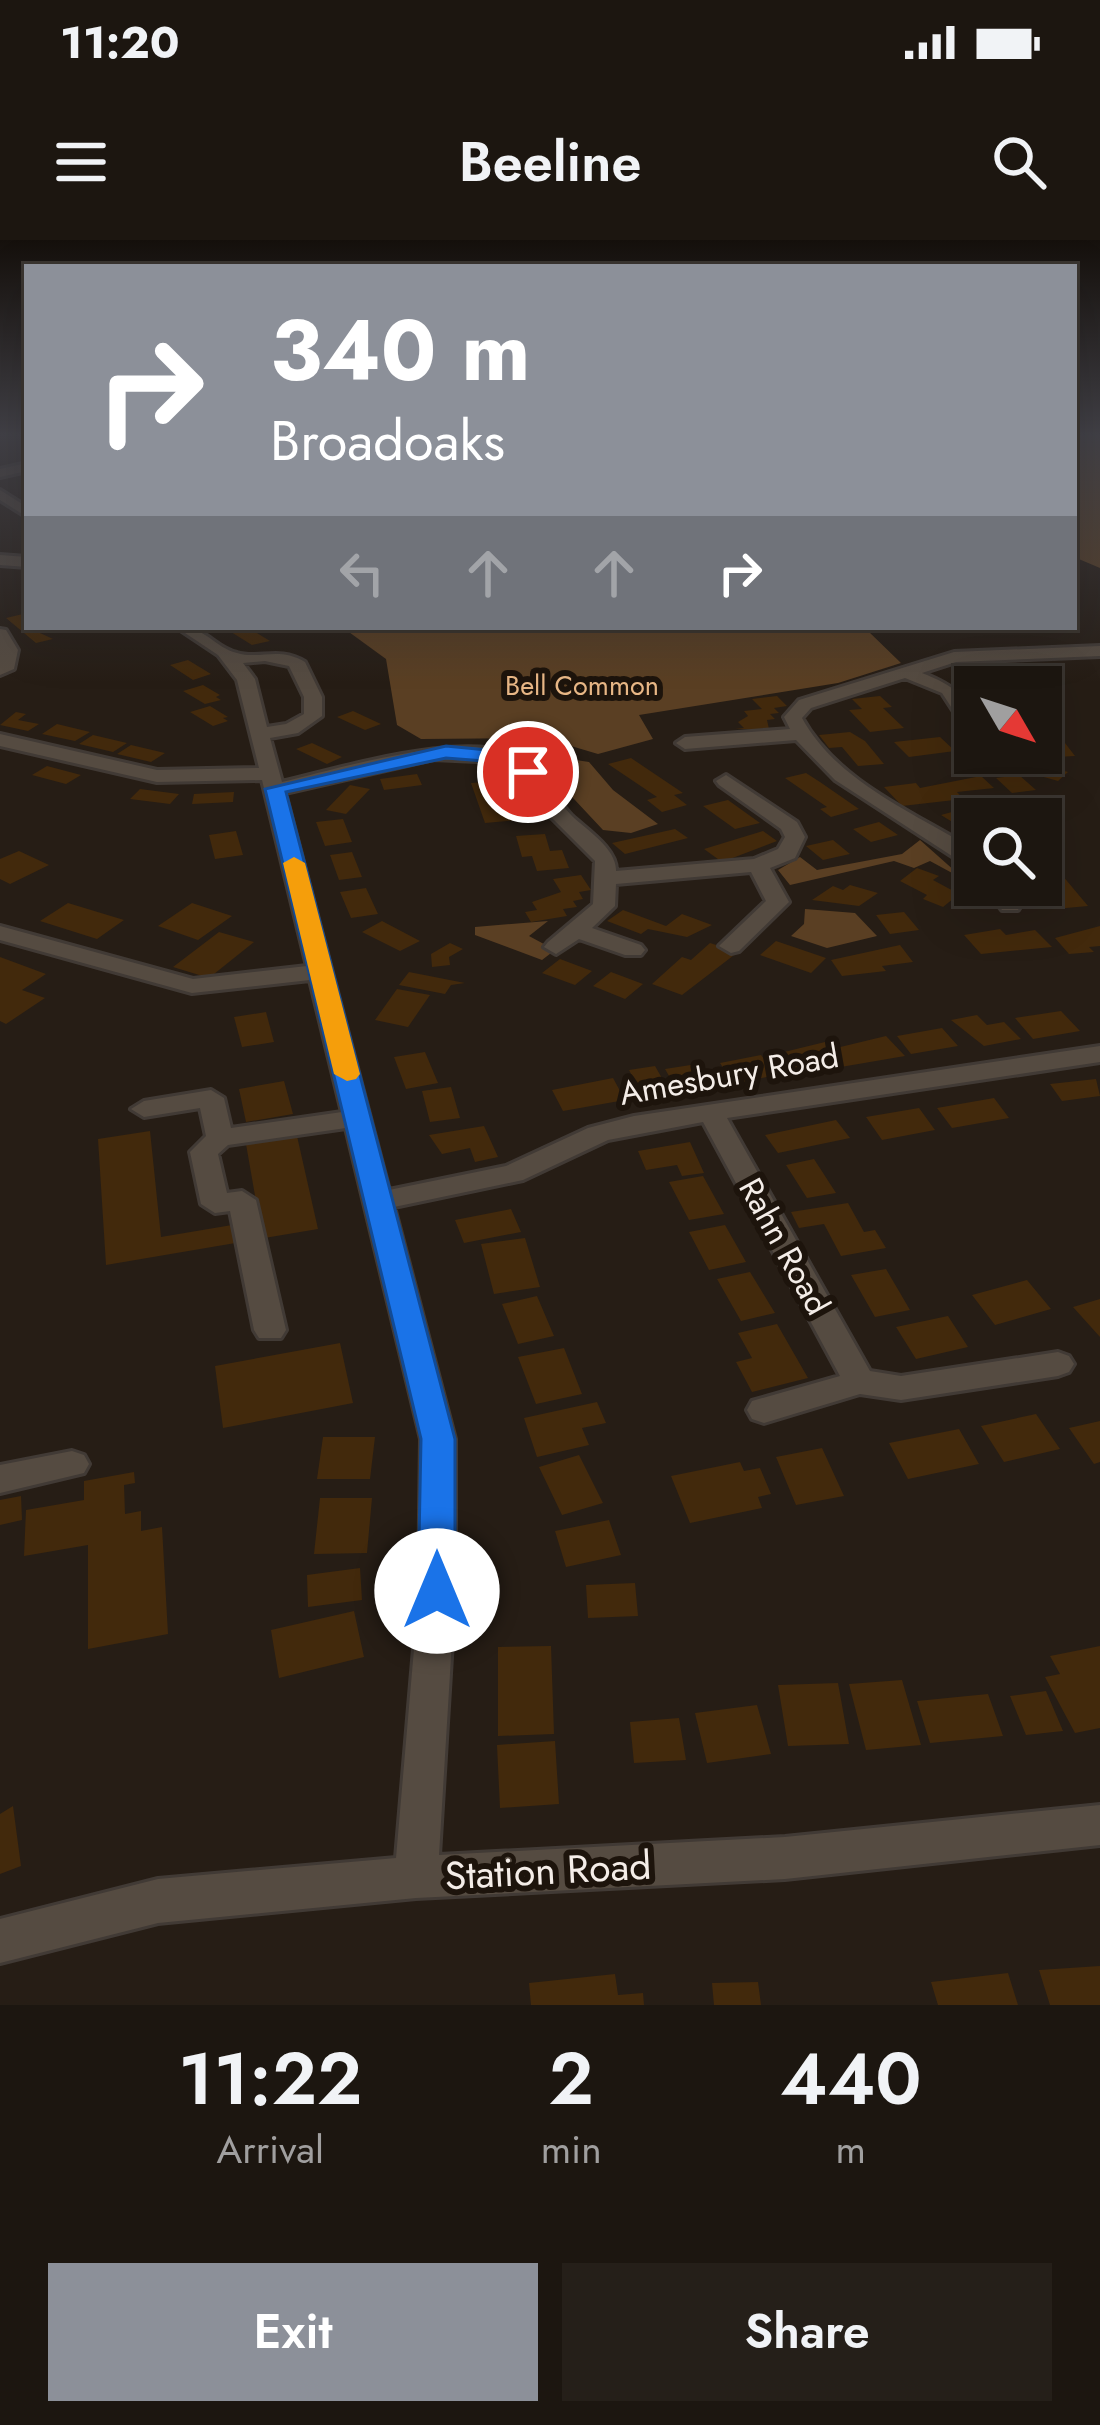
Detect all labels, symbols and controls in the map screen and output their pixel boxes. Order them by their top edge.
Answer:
text: 11:20 [60,10,180,75]
text: Beeline [459,123,641,201]
icon: menu [48,129,114,195]
icon: search [986,129,1052,195]
text: 340 m [270,290,530,412]
icon: right [72,312,228,468]
text: Broadoaks [270,402,505,480]
icon: left [329,540,395,606]
icon: ahead [455,540,521,606]
icon: ahead [581,540,647,606]
icon: right [707,540,773,606]
park label: Bell Common [505,666,659,705]
north arrow [954,666,1062,774]
map controls [954,666,1062,906]
pin [477,721,579,823]
icon: arrive [495,739,561,805]
button: search [954,798,1062,906]
street label: Amesbury Road [616,1032,842,1117]
street label: Rahn Road [728,1169,841,1323]
position arrow [374,1528,500,1654]
street label: Station Road [443,1837,653,1904]
text: 11:22 [178,2027,362,2131]
text: 2 [549,2027,594,2131]
text: 440 [780,2027,922,2131]
text: Arrival [217,2121,324,2178]
text: min [541,2121,602,2178]
text: m [836,2121,866,2178]
button: Exit [48,2263,538,2401]
button: Share [562,2263,1052,2401]

